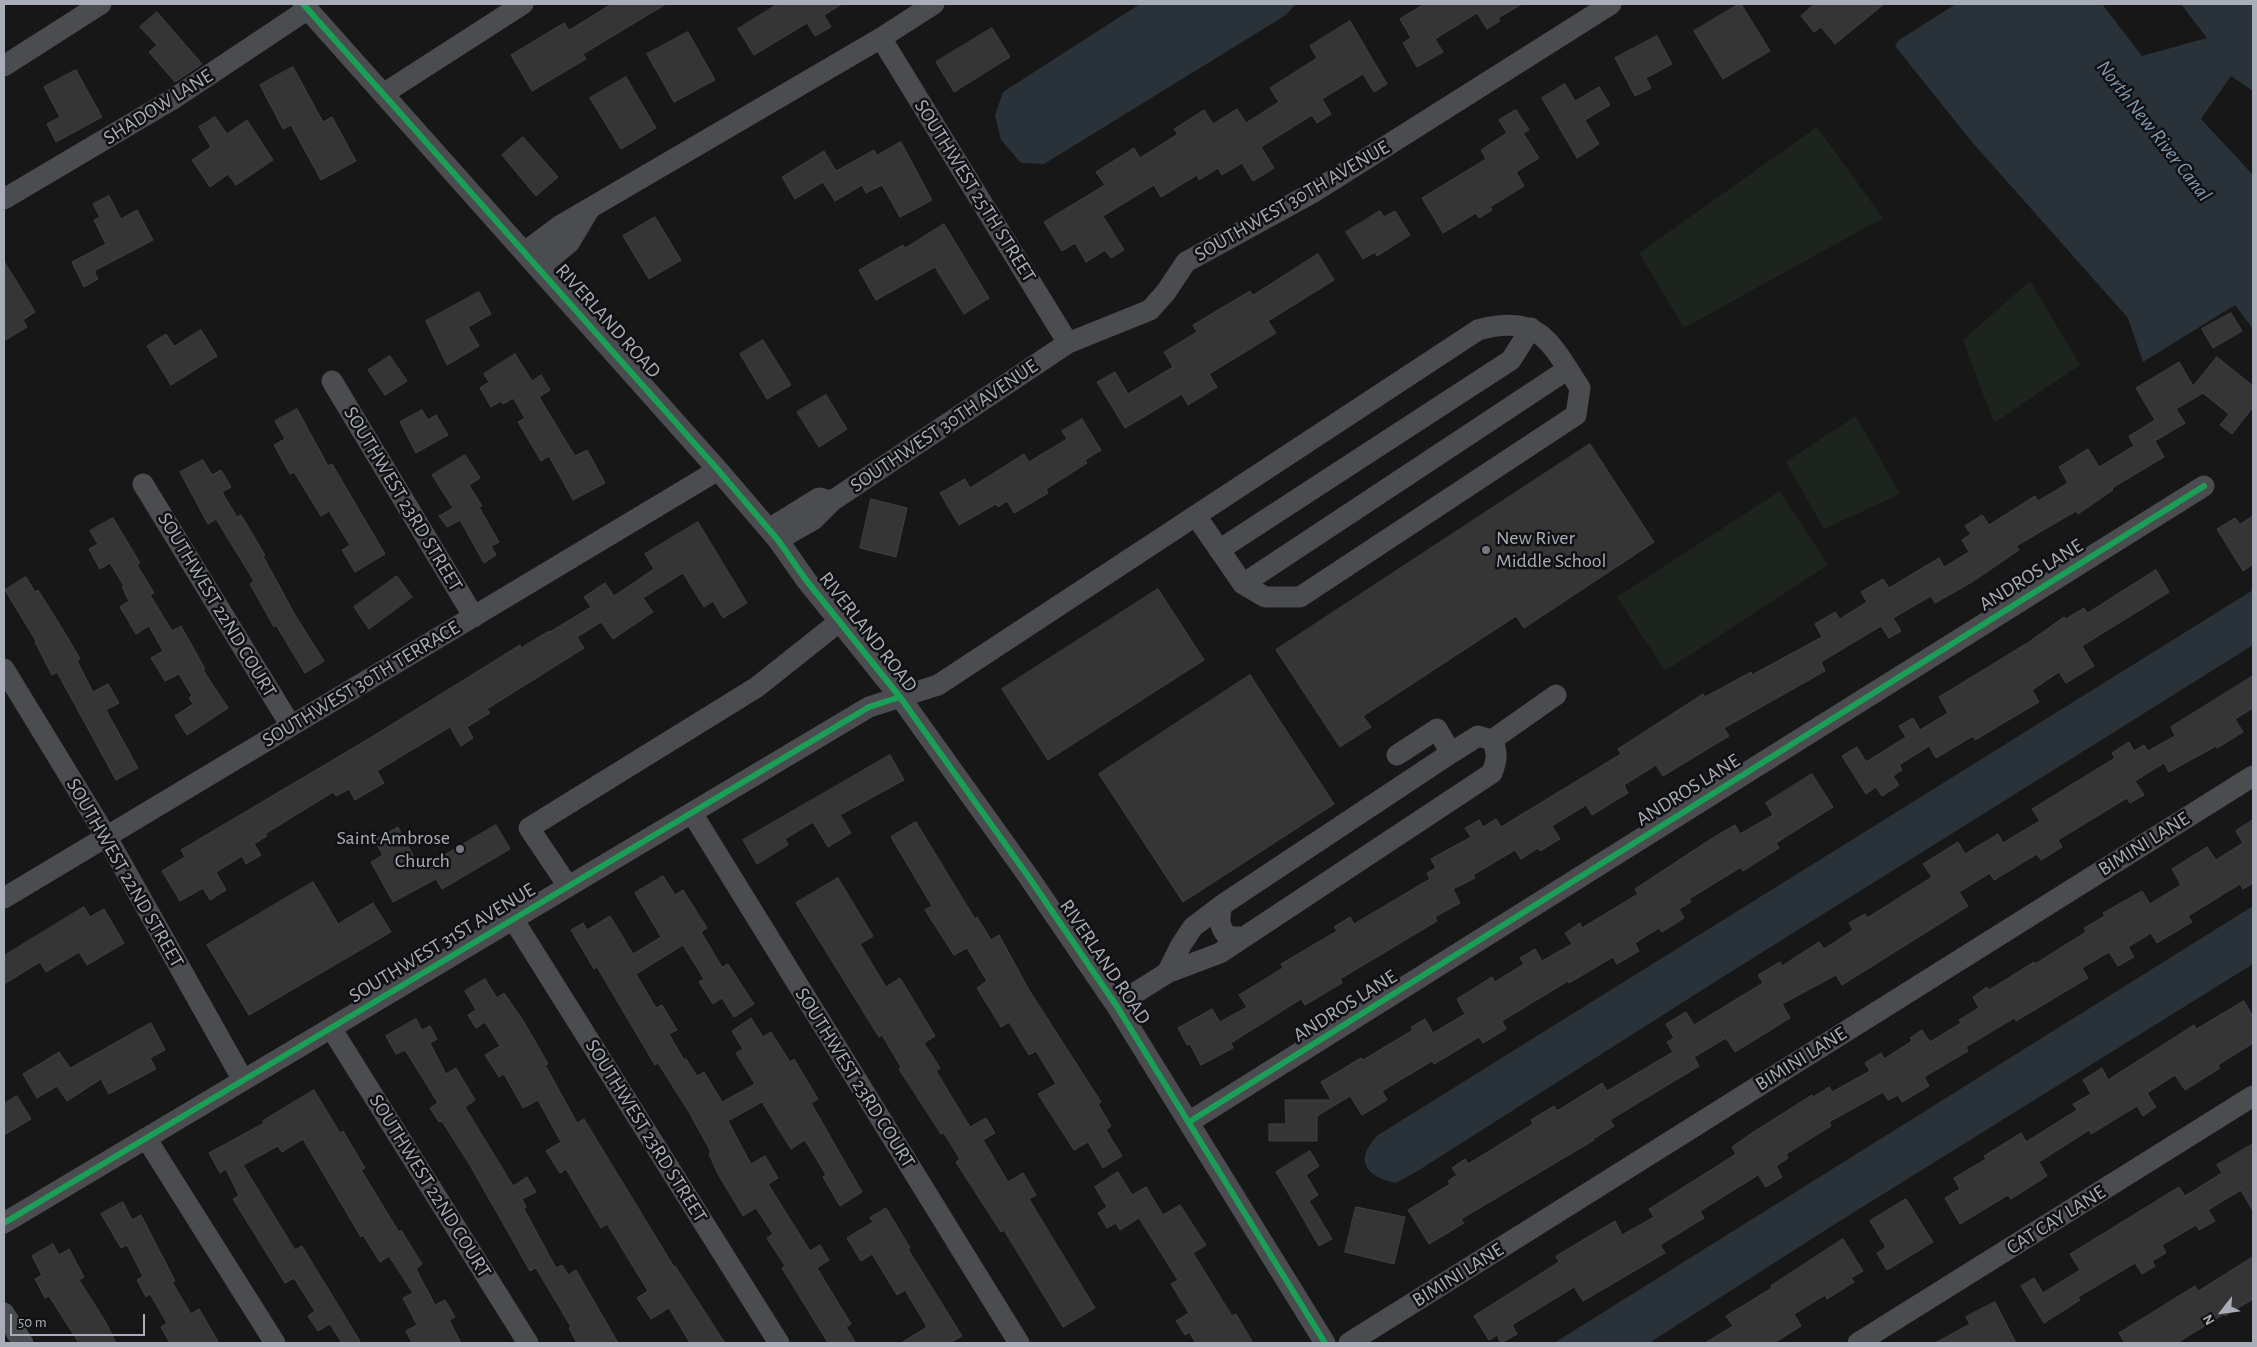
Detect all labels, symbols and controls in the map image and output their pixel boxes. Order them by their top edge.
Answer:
water label: North New River Canal [2091,55,2217,207]
street label: SHADOW LANE [99,64,217,150]
street label: SOUTHWEST 25TH STREET [909,95,1041,287]
street label: SOUTHWEST 30TH AVENUE [1190,135,1394,267]
street label: RIVERLAND ROAD [550,259,666,383]
street label: SOUTHWEST 30TH AVENUE [846,354,1042,498]
street label: SOUTHWEST 23RD STREET [338,402,468,596]
street label: SOUTHWEST 22ND COURT [152,508,282,702]
place label: New River Middle School [1496,526,1607,573]
street label: ANDROS LANE [1975,534,2087,616]
marker: New River Middle School [1480,544,1492,556]
street label: RIVERLAND ROAD [814,567,922,697]
street label: SOUTHWEST 30TH TERRACE [258,615,464,753]
street label: ANDROS LANE [1632,749,1744,831]
street label: SOUTHWEST 22ND STREET [61,774,189,972]
street label: BIMINI LANE [2094,807,2194,881]
place label: Saint Ambrose Church [337,826,450,873]
marker: Saint Ambrose Church [454,843,466,855]
street label: SOUTHWEST 31ST AVENUE [345,878,539,1008]
street label: RIVERLAND ROAD [1054,895,1156,1029]
street label: ANDROS LANE [1289,965,1401,1047]
street label: SOUTHWEST 23RD COURT [790,983,920,1173]
street label: BIMINI LANE [1751,1022,1851,1096]
street label: SOUTHWEST 23RD STREET [580,1035,712,1227]
street label: SOUTHWEST 22ND COURT [364,1090,496,1282]
street label: CAT CAY LANE [2002,1180,2110,1260]
street label: BIMINI LANE [1408,1238,1508,1312]
north arrow [2197,1287,2247,1337]
scale bar [12,1304,148,1336]
text: N [2201,1312,2218,1327]
text: 50 m [18,1315,47,1330]

